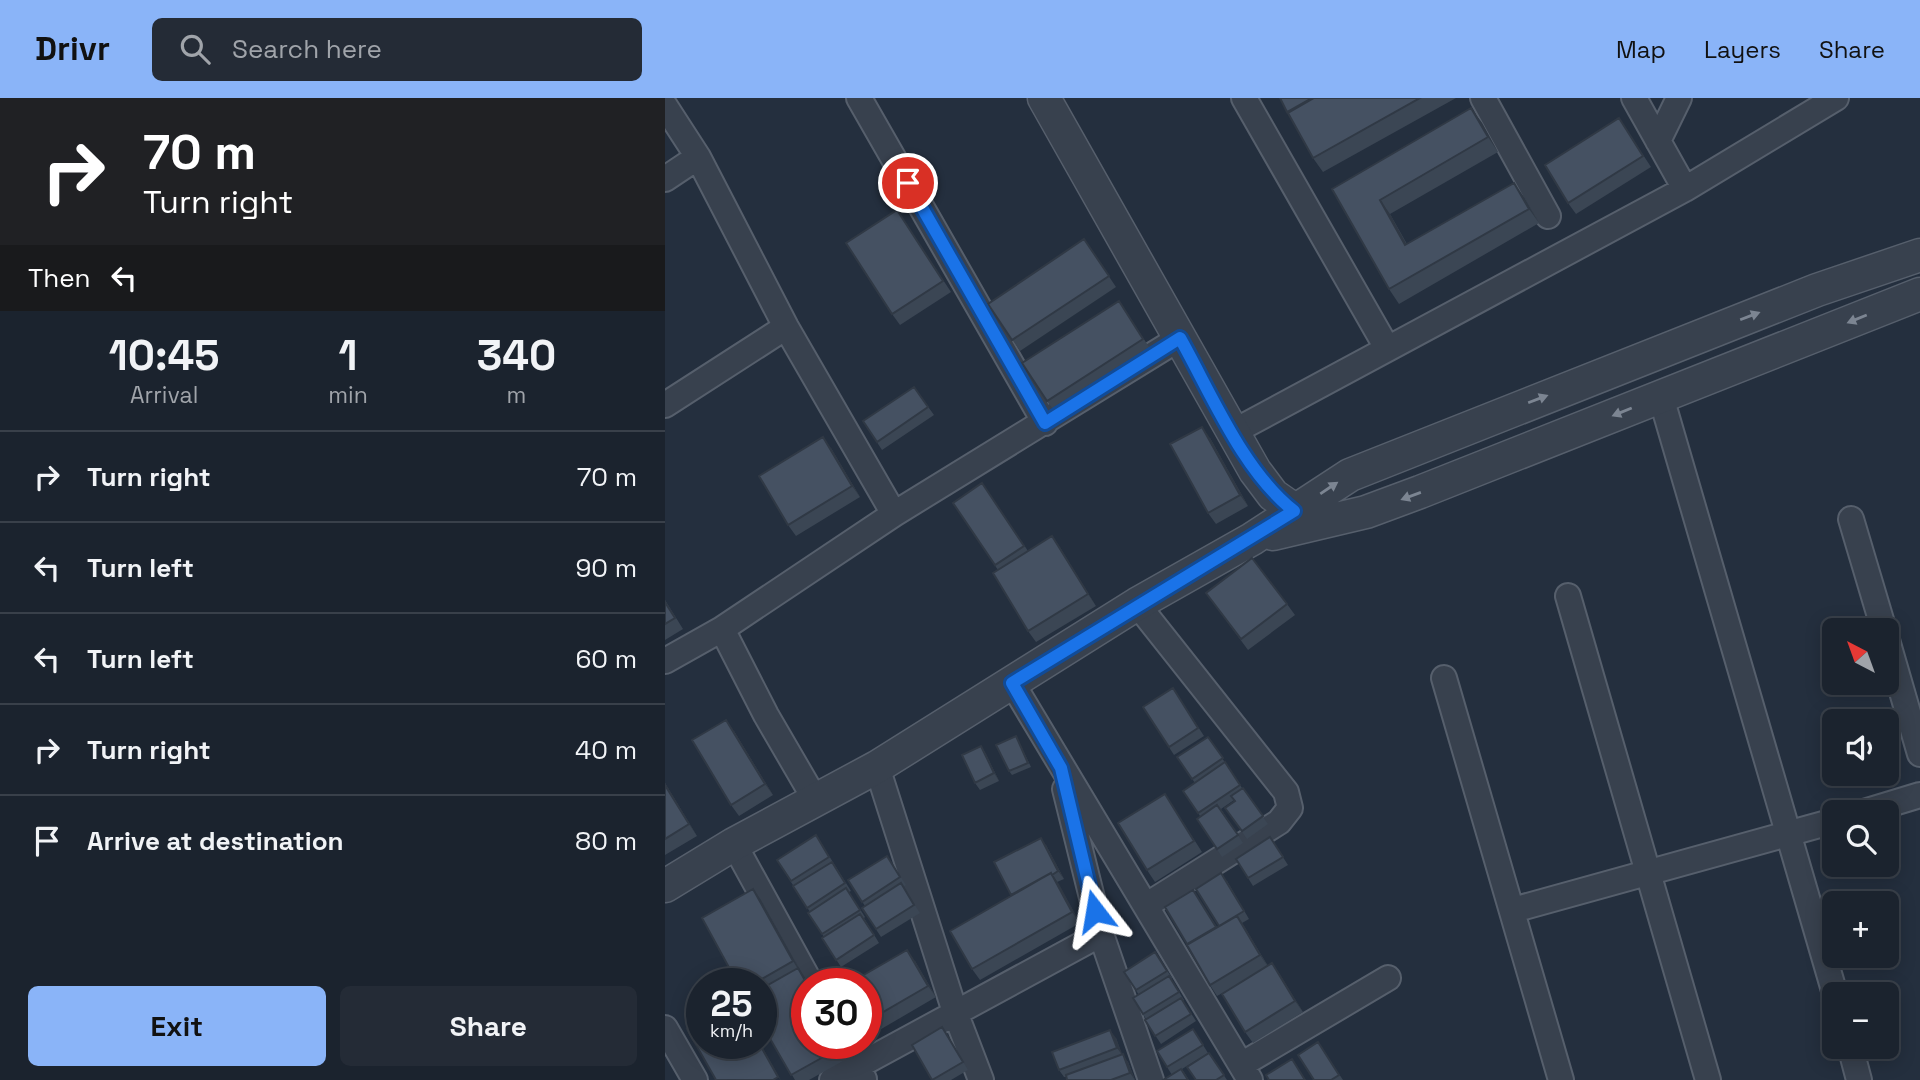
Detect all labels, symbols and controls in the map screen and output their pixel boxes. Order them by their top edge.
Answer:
search box [152,18,642,81]
text: Drivr [35,28,110,70]
icon: search [176,30,214,68]
text: Search here [232,32,382,66]
text: Map [1616,34,1666,65]
text: Layers [1704,34,1781,65]
text: Share [1819,34,1885,65]
text: 70 m [143,121,256,183]
icon: right [28,126,119,217]
pin [878,153,938,213]
icon: arrive [889,164,927,202]
text: Turn right [143,182,293,222]
icon: left [105,259,143,297]
text: Then [28,261,91,295]
one-way arrow [1739,311,1760,322]
one-way arrow [1846,314,1867,325]
text: 10:45 [109,329,219,382]
text: 1 [339,329,358,382]
text: 340 [477,329,556,382]
text: Arrival [130,380,198,410]
text: min [328,380,368,410]
text: m [507,380,526,410]
one-way arrow [1528,394,1549,405]
one-way arrow [1612,406,1633,417]
icon: right [28,458,66,496]
text: Turn right [87,460,211,494]
text: 70 m [577,460,637,494]
one-way arrow [1320,481,1338,495]
one-way arrow [1400,490,1421,501]
icon: left [28,549,66,587]
text: Turn left [87,551,194,585]
text: 90 m [575,551,637,585]
north arrow [1822,618,1899,695]
map controls [1822,618,1899,1059]
icon: left [28,640,66,678]
text: Turn left [87,642,194,676]
text: 60 m [575,642,637,676]
button: sound [1822,709,1899,786]
icon: right [28,731,66,769]
text: Turn right [87,733,211,767]
text: 40 m [575,733,637,767]
button: search [1822,800,1899,877]
icon: arrive [28,822,66,860]
text: Arrive at destination [87,824,344,858]
text: 80 m [575,824,637,858]
position arrow [1058,874,1132,948]
button: + [1822,891,1899,968]
speed limit sign: 30 [791,968,882,1059]
text: 25 [711,982,752,1026]
button: − [1822,982,1899,1059]
button: Exit [28,986,326,1066]
button: Share [340,986,637,1066]
text: km/h [710,1019,753,1042]

